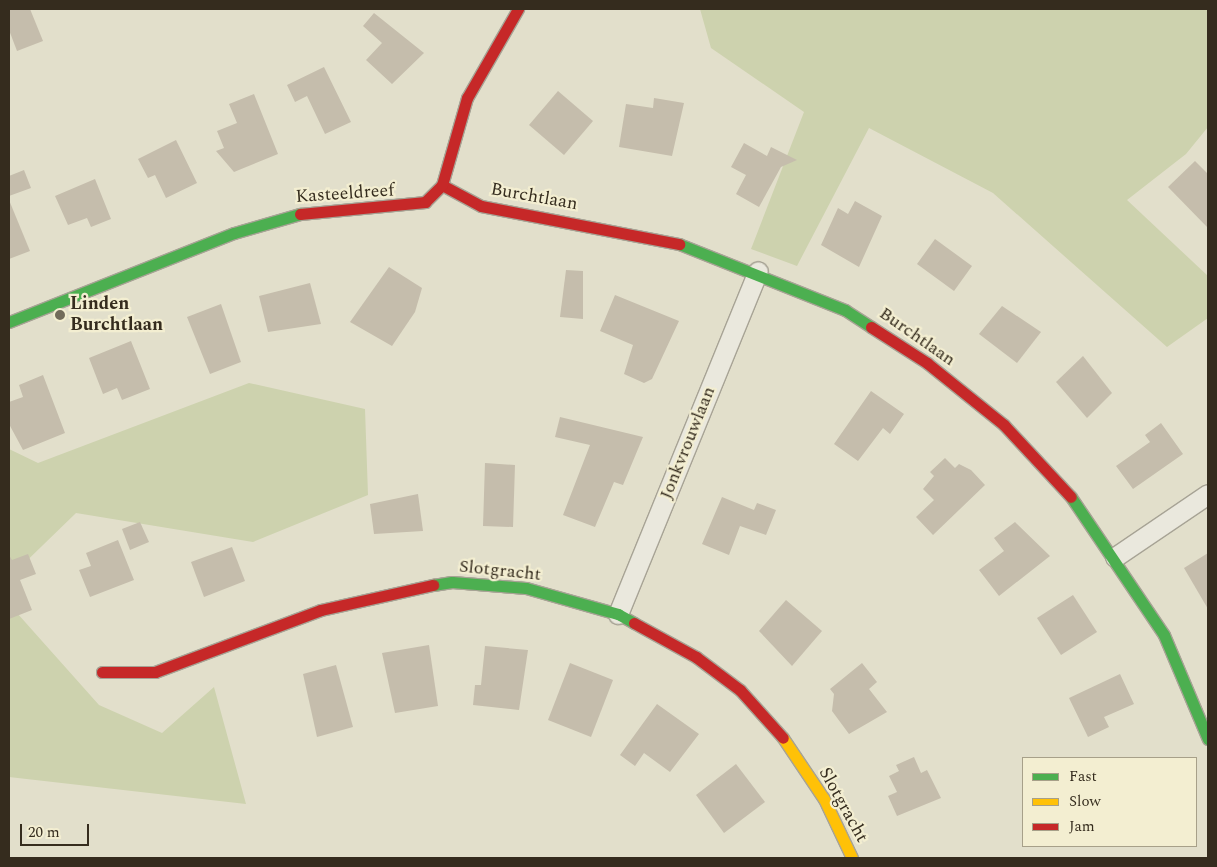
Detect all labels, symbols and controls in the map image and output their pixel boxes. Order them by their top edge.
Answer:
street label: Burchtlaan [489,179,579,215]
street label: Kasteeldreef [295,180,395,208]
place label: Linden Burchtlaan [70,294,163,336]
street label: Burchtlaan [875,303,959,371]
marker: Linden Burchtlaan [54,309,66,321]
street label: Jonkvrouwlaan [656,384,720,502]
street label: Slotgracht [458,556,542,586]
legend [1022,757,1197,847]
street label: Slotgracht [814,764,872,846]
text: Fast [1069,765,1097,788]
text: Slow [1069,790,1101,813]
scale bar [22,814,91,846]
text: Jam [1069,815,1095,838]
text: 20 m [28,821,60,844]

